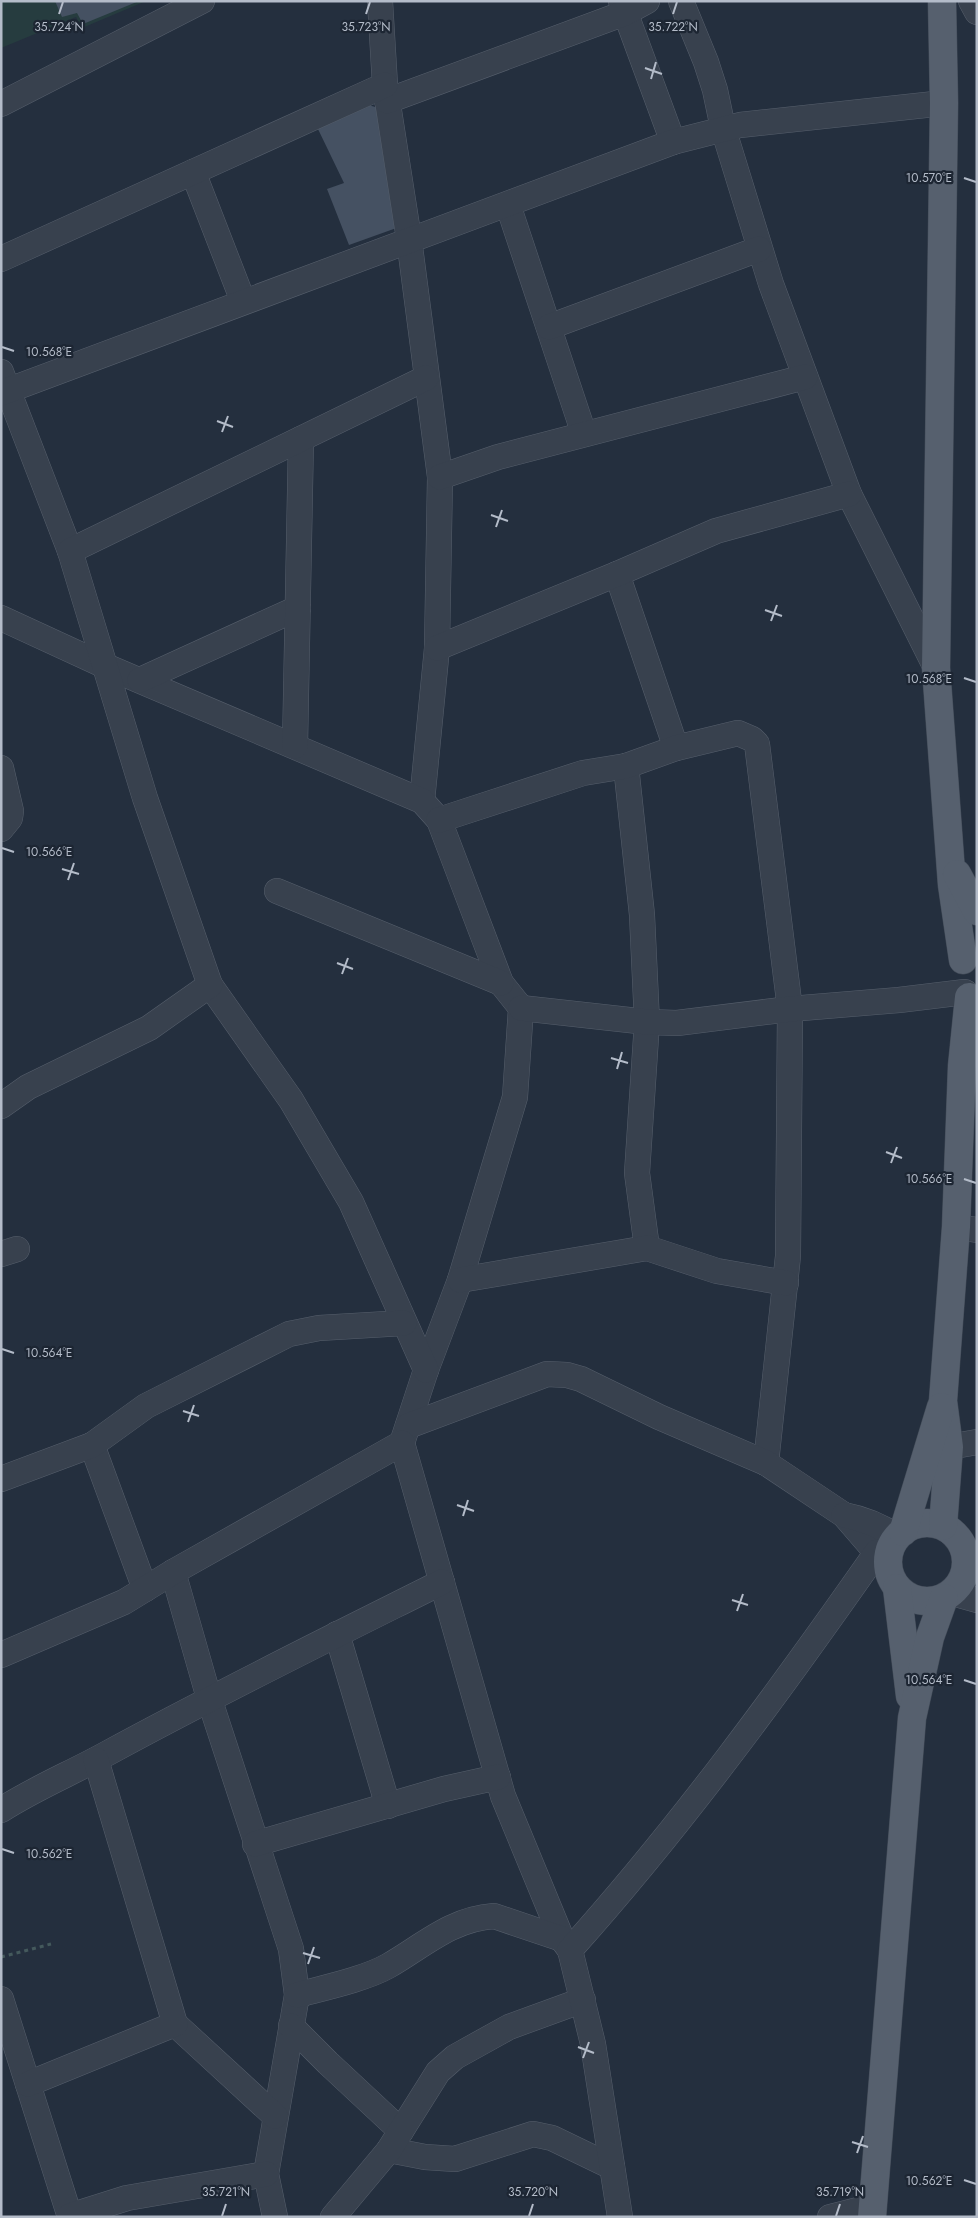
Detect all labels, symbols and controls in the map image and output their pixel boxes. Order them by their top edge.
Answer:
text: 35.724°N [34,18,84,36]
text: 35.723°N [341,18,391,36]
text: 35.722°N [648,18,698,36]
text: 10.570°E [906,169,952,187]
text: 10.568°E [26,343,72,361]
text: 10.568°E [906,670,952,688]
text: 10.566°E [26,843,72,861]
text: 10.566°E [906,1170,952,1188]
text: 10.564°E [26,1344,72,1362]
text: 10.564°E [906,1671,952,1689]
text: 10.562°E [26,1845,72,1863]
text: 10.562°E [906,2172,952,2190]
text: 35.721°N [202,2183,250,2201]
text: 35.720°N [508,2183,558,2201]
text: 35.719°N [816,2183,864,2201]

